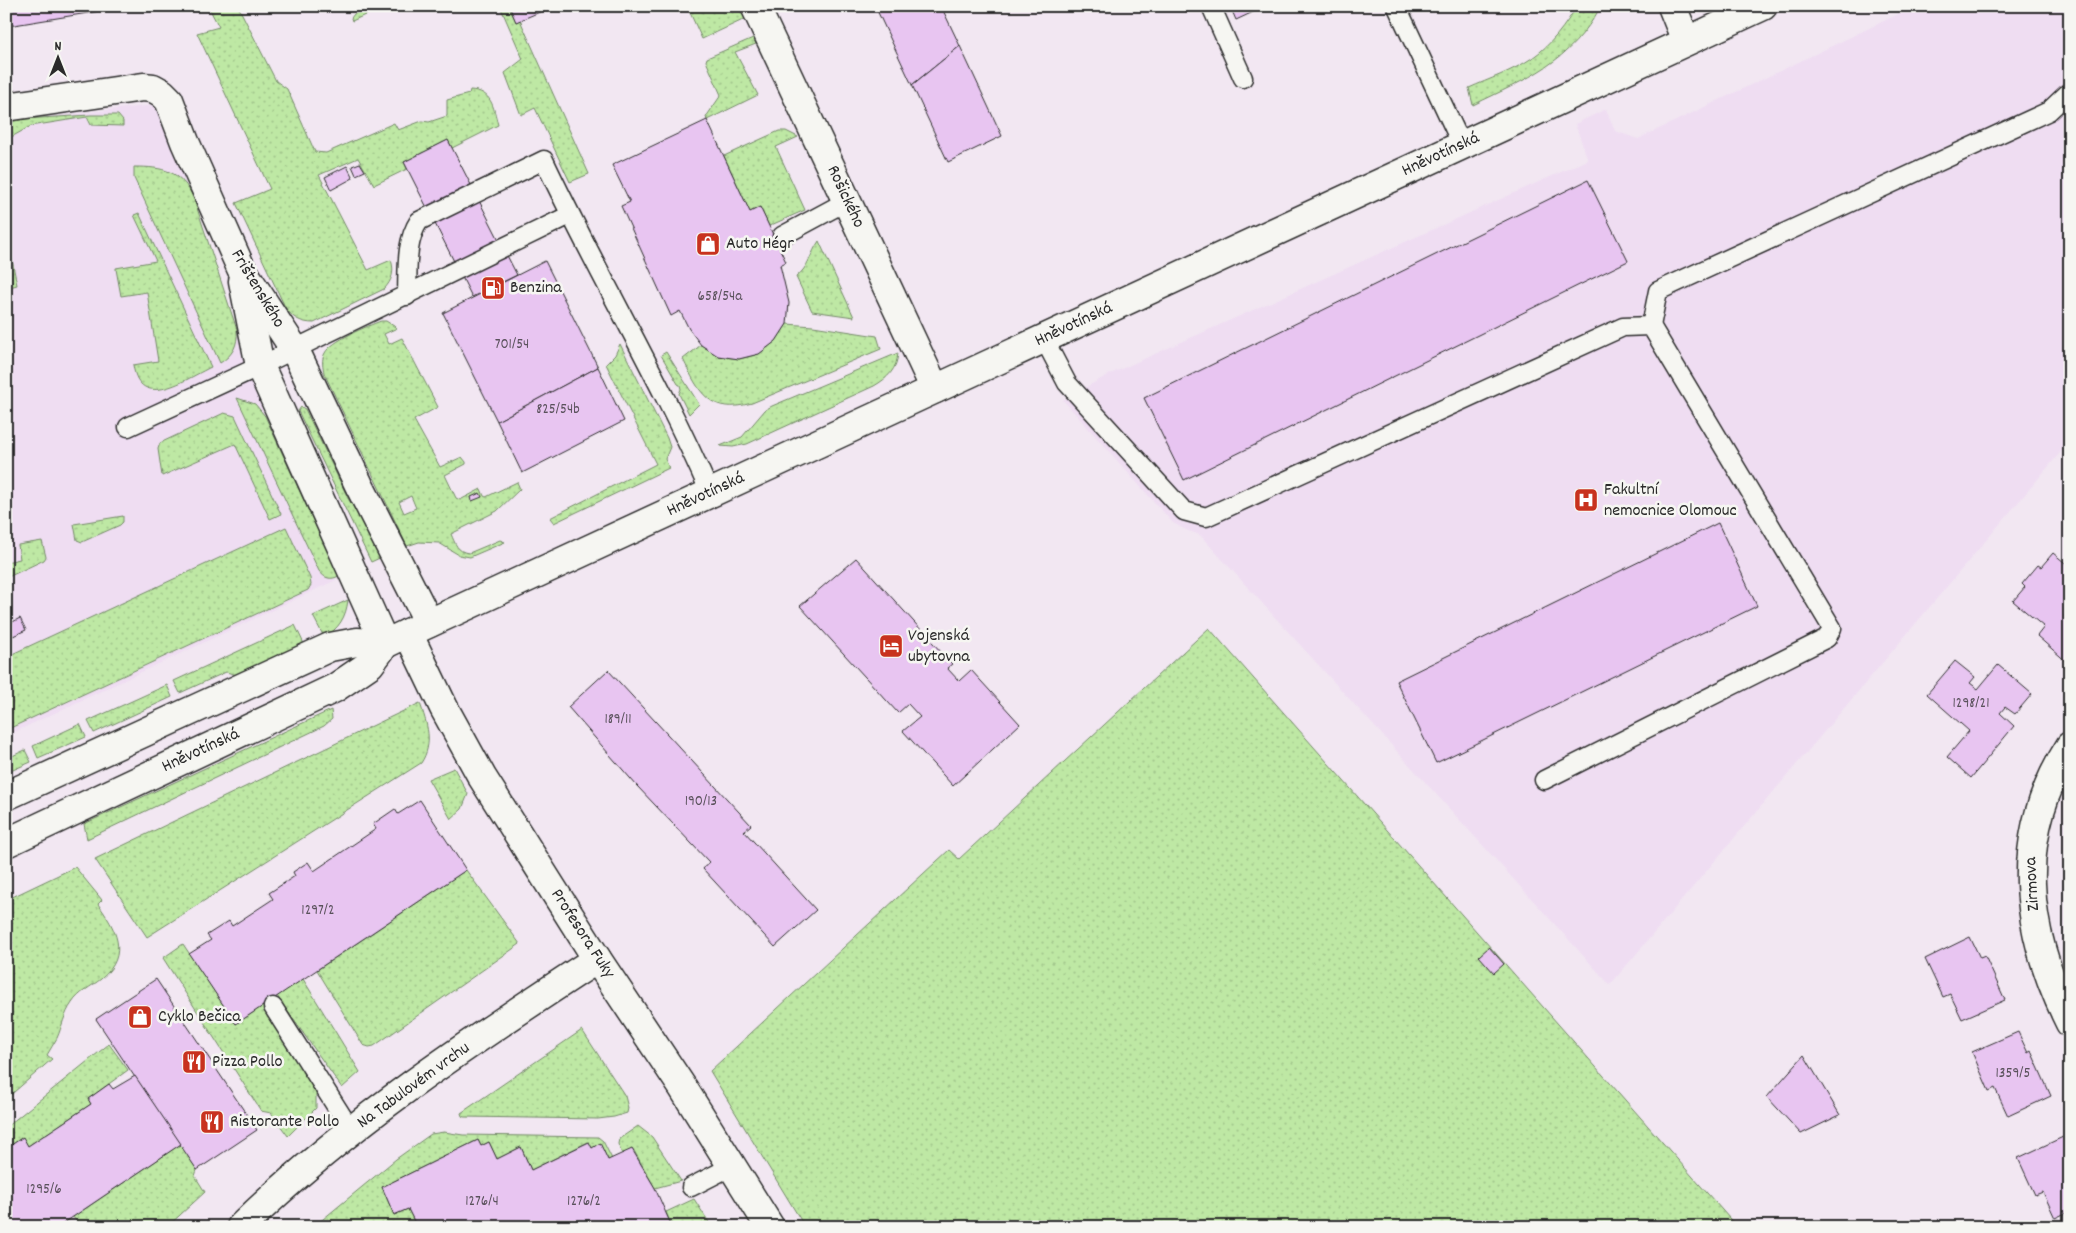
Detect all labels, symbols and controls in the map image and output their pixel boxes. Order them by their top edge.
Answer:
north arrow [32,32,82,82]
text: N [55,37,62,57]
street label: Hněvotínská [1398,126,1484,184]
street label: Rošického [820,162,870,232]
shop icon: Auto Hégr [695,231,721,257]
place label: Auto Hégr [726,232,794,257]
street label: Frištenského [224,245,290,333]
fuel station icon: Benzina [480,275,506,301]
place label: Benzina [510,276,562,301]
house number: 658/54a [698,286,743,308]
street label: Hněvotínská [1031,296,1117,354]
house number: 701/54 [495,334,529,356]
house number: 825/54b [536,399,580,421]
street label: Hněvotínská [663,466,749,524]
place label: Fakultní nemocnice Olomouc [1604,478,1737,524]
hospital icon: Fakultní nemocnice Olomouc [1573,487,1599,513]
place label: Vojenská ubytovna [908,624,970,670]
hotel icon: Vojenská ubytovna [878,633,904,659]
house number: 1298/21 [1953,693,1989,715]
house number: 189/11 [604,709,632,731]
street label: Hněvotínská [158,722,244,780]
house number: 190/13 [685,791,717,813]
street label: Zirmova [2019,856,2047,912]
street label: Profesora Fuky [544,884,621,984]
house number: 1297/2 [301,900,335,922]
shop icon: Cyklo Bečica [127,1004,153,1030]
place label: Cyklo Bečica [158,1005,241,1030]
street label: Na Tabulovém vrchu [352,1036,476,1136]
restaurant icon: Pizza Pollo [181,1049,207,1075]
place label: Pizza Pollo [212,1050,282,1075]
house number: 1359/5 [1996,1063,2031,1085]
restaurant icon: Ristorante Pollo [199,1109,225,1135]
place label: Ristorante Pollo [230,1110,339,1135]
house number: 1295/6 [26,1179,62,1201]
house number: 1276/4 [465,1191,499,1213]
house number: 1276/2 [567,1191,601,1213]

